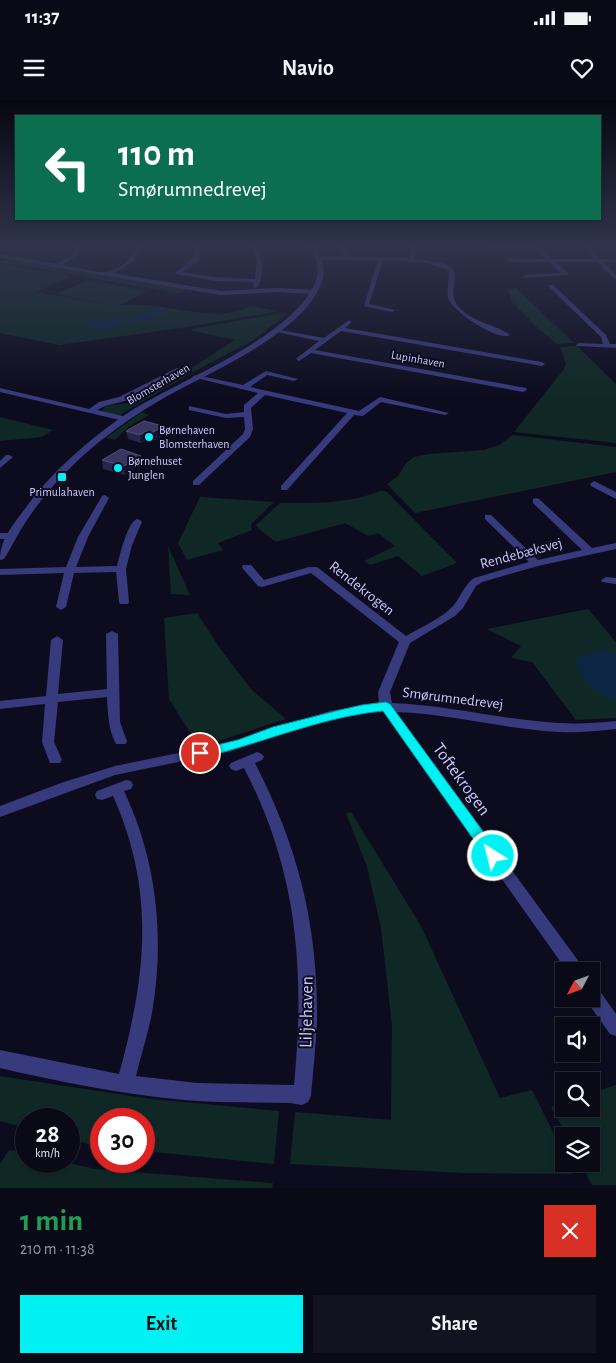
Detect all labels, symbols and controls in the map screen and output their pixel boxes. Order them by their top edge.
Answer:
text: 11:37 [25,8,59,27]
icon: menu [20,54,48,82]
icon: heart [568,54,596,82]
text: Navio [282,57,334,79]
icon: left [35,135,100,200]
text: 110 m [118,137,195,172]
text: Smørumnedrevej [118,178,267,200]
street label: Lupinhaven [390,348,446,370]
street label: Blomsterhaven [124,361,192,407]
place label: Børnehaven Blomsterhaven [159,424,230,450]
marker: Børnehaven Blomsterhaven [143,431,155,443]
place label: Børnehuset Junglen [128,455,182,481]
marker: Børnehuset Junglen [112,462,124,474]
marker: Primulahaven [56,471,68,483]
place label: Primulahaven [29,486,95,498]
street label: Rendebæksvej [478,535,564,572]
street label: Rendekrogen [326,558,397,618]
street label: Smørumnedrevej [402,685,504,712]
pin [179,732,221,774]
icon: arrive [186,739,214,767]
street label: Toftekrogen [429,740,493,819]
position arrow [466,829,518,881]
north arrow [555,962,600,1008]
map controls [555,962,600,1172]
street label: Liljehaven [297,976,317,1048]
button: sound [555,1017,600,1062]
button: search [555,1072,600,1117]
speed limit sign: 30 [90,1108,155,1173]
text: 28 [35,1122,60,1147]
button: layers [555,1127,600,1172]
text: km/h [35,1147,60,1159]
button: close [544,1205,596,1257]
text: 1 min [20,1206,83,1236]
text: 210 m · 11:38 [20,1241,94,1257]
button: Exit [20,1295,303,1353]
button: Share [313,1295,596,1353]

